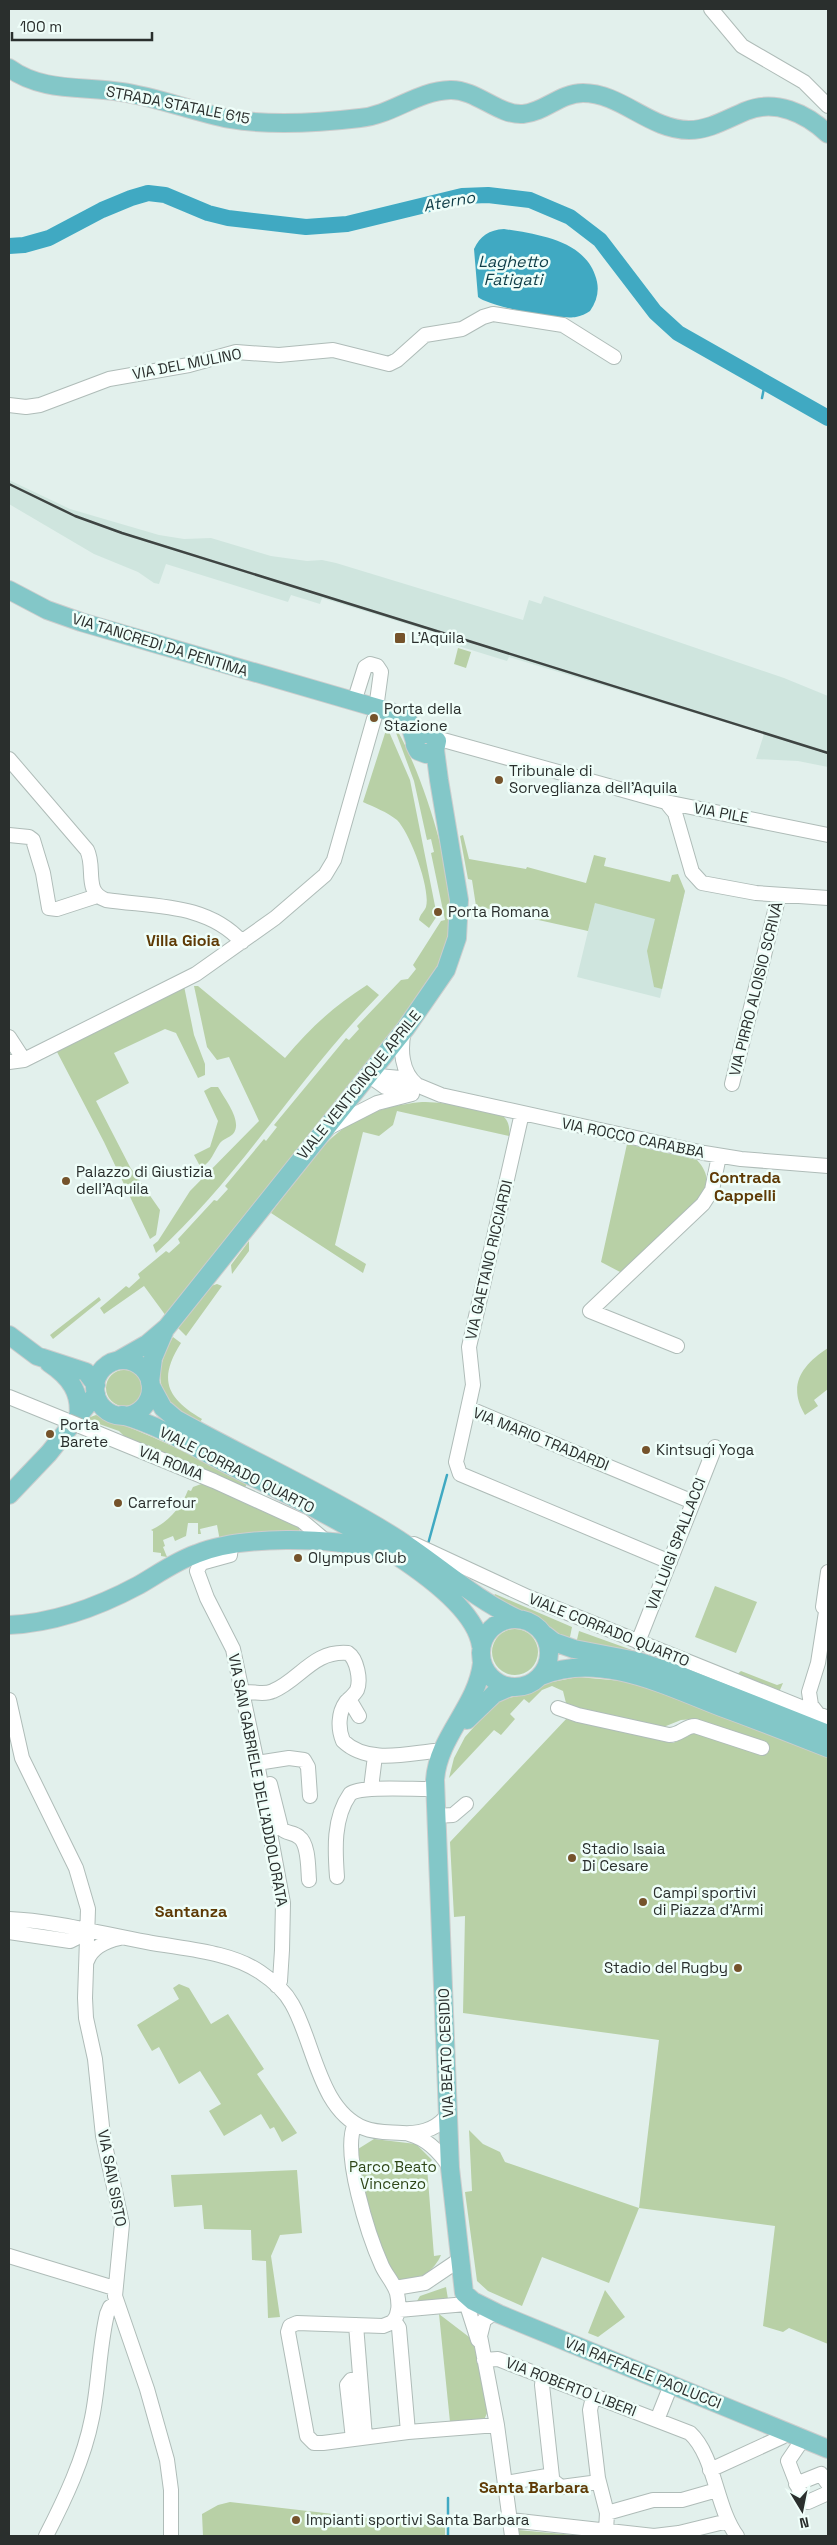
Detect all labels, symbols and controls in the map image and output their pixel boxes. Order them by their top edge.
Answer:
scale bar [12,10,152,42]
text: 100 m [20,17,62,36]
street label: STRADA STATALE 615 [105,81,252,128]
water label: Aterno [422,186,478,216]
water label: Laghetto Fatigati [478,251,549,290]
street label: VIA DEL MULINO [131,344,243,383]
street label: VIA TANCREDI DA PENTIMA [70,609,251,681]
place label: L'Aquila [411,628,465,647]
marker: L'Aquila [393,631,407,645]
place label: Porta della Stazione [384,699,462,735]
marker: Porta della Stazione [368,712,380,724]
place label: Tribunale di Sorveglianza dell'Aquila [509,761,678,797]
marker: Tribunale di Sorveglianza dell'Aquila [493,774,505,786]
street label: VIA PILE [692,798,750,827]
street label: VIA PIRRO ALOISIO SCRIVÀ [725,899,787,1078]
place label: Porta Romana [448,902,549,921]
marker: Porta Romana [432,906,444,918]
district label: Villa Gioia [146,930,220,951]
street label: VIALE VENTICINQUE APRILE [293,1006,425,1163]
street label: VIA ROCCO CARABBA [560,1113,707,1162]
place label: Palazzo di Giustizia dell'Aquila [76,1162,213,1198]
district label: Contrada Cappelli [709,1167,781,1206]
marker: Palazzo di Giustizia dell'Aquila [60,1175,72,1187]
street label: VIA GAETANO RICCIARDI [461,1178,516,1342]
street label: VIA MARIO TRADARDI [470,1403,612,1475]
place label: Porta Barete [60,1415,108,1451]
street label: VIALE CORRADO QUARTO [156,1422,318,1517]
marker: Porta Barete [44,1428,56,1440]
place label: Kintsugi Yoga [656,1440,755,1459]
street label: VIA ROMA [136,1441,207,1484]
marker: Kintsugi Yoga [640,1444,652,1456]
street label: VIA LUIGI SPALLACCI [641,1475,710,1613]
place label: Carrefour [128,1493,197,1512]
marker: Carrefour [112,1497,124,1509]
place label: Olympus Club [308,1548,407,1567]
marker: Olympus Club [292,1552,304,1564]
street label: VIALE CORRADO QUARTO [526,1589,692,1671]
street label: VIA SAN GABRIELE DELL'ADDOLORATA [225,1652,292,1909]
place label: Stadio Isaia Di Cesare [582,1839,666,1875]
marker: Stadio Isaia Di Cesare [566,1852,578,1864]
place label: Campi sportivi di Piazza d'Armi [653,1883,763,1919]
marker: Campi sportivi di Piazza d'Armi [637,1896,649,1908]
district label: Santanza [155,1901,227,1922]
place label: Stadio del Rugby [604,1958,728,1977]
marker: Stadio del Rugby [732,1962,744,1974]
street label: VIA BEATO CESIDIO [434,1988,457,2118]
street label: VIA SAN SISTO [94,2128,131,2228]
park label: Parco Beato Vincenzo [349,2157,437,2193]
street label: VIA RAFFAELE PAOLUCCI [562,2332,724,2413]
street label: VIA ROBERTO LIBERI [503,2353,639,2420]
district label: Santa Barbara [479,2477,589,2498]
north arrow [777,2485,827,2535]
place label: Impianti sportivi Santa Barbara [306,2510,530,2529]
text: N [798,2513,810,2532]
marker: Impianti sportivi Santa Barbara [290,2514,302,2526]

